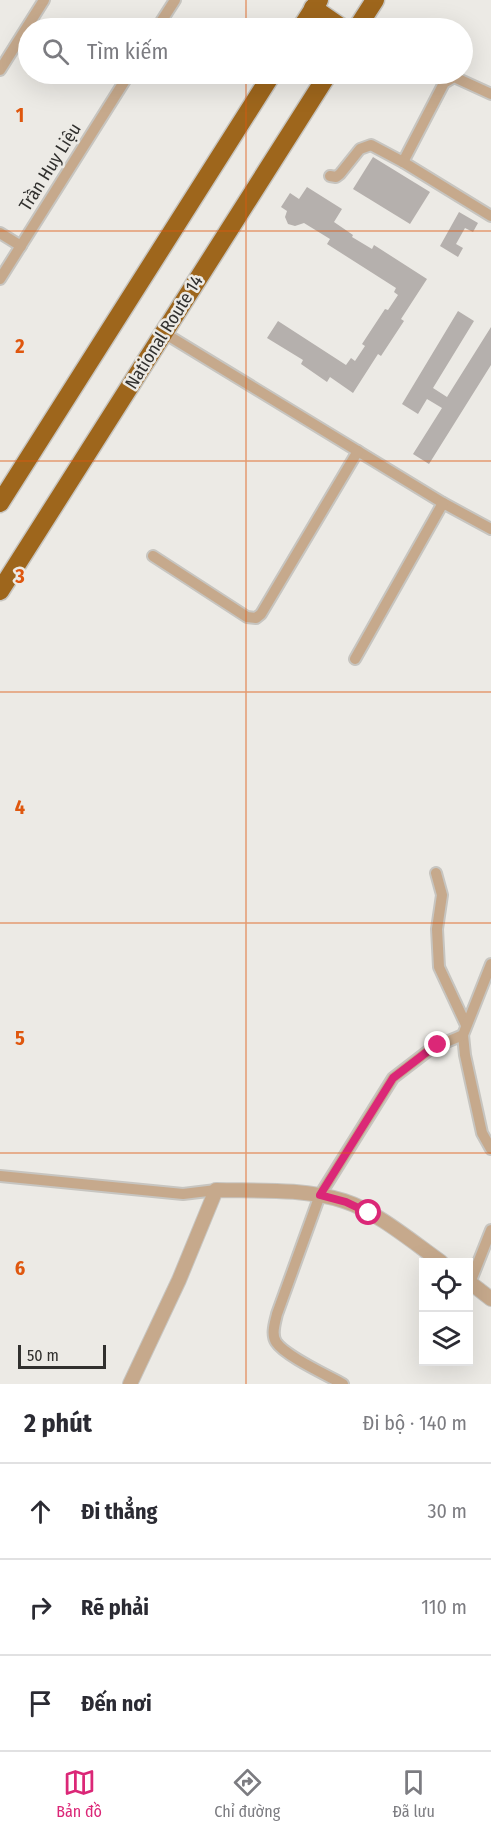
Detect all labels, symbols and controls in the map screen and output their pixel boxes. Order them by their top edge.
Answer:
search box [18,18,473,84]
icon: search [39,35,72,68]
text: Tìm kiếm [87,38,168,65]
text: 1 [16,103,24,127]
street label: Trần Huy Liệu [14,119,86,215]
street label: National Route 14 [120,271,208,393]
text: 2 [14,334,25,358]
text: 3 [14,564,25,588]
text: 4 [15,795,25,819]
text: 5 [15,1026,25,1050]
route end [424,1031,450,1057]
route start [355,1199,381,1225]
text: 6 [15,1256,25,1280]
map controls [419,1258,473,1366]
button: locate [419,1258,473,1312]
button: layers [419,1312,473,1366]
scale bar [18,1342,106,1370]
text: 50 m [27,1346,59,1365]
text: 2 phút [24,1408,92,1439]
text: Đi bộ · 140 m [363,1411,467,1435]
icon: ahead [24,1495,57,1528]
text: Đi thẳng [81,1498,157,1525]
text: 30 m [427,1499,467,1523]
icon: right [24,1591,57,1624]
text: Rẽ phải [81,1594,149,1621]
text: 110 m [421,1595,467,1619]
icon: arrive [24,1687,57,1720]
text: Đến nơi [81,1690,152,1717]
tab: Bản đồ [56,1766,102,1821]
tab: Chỉ đường [214,1766,280,1821]
tab: Đã lưu [392,1766,435,1821]

